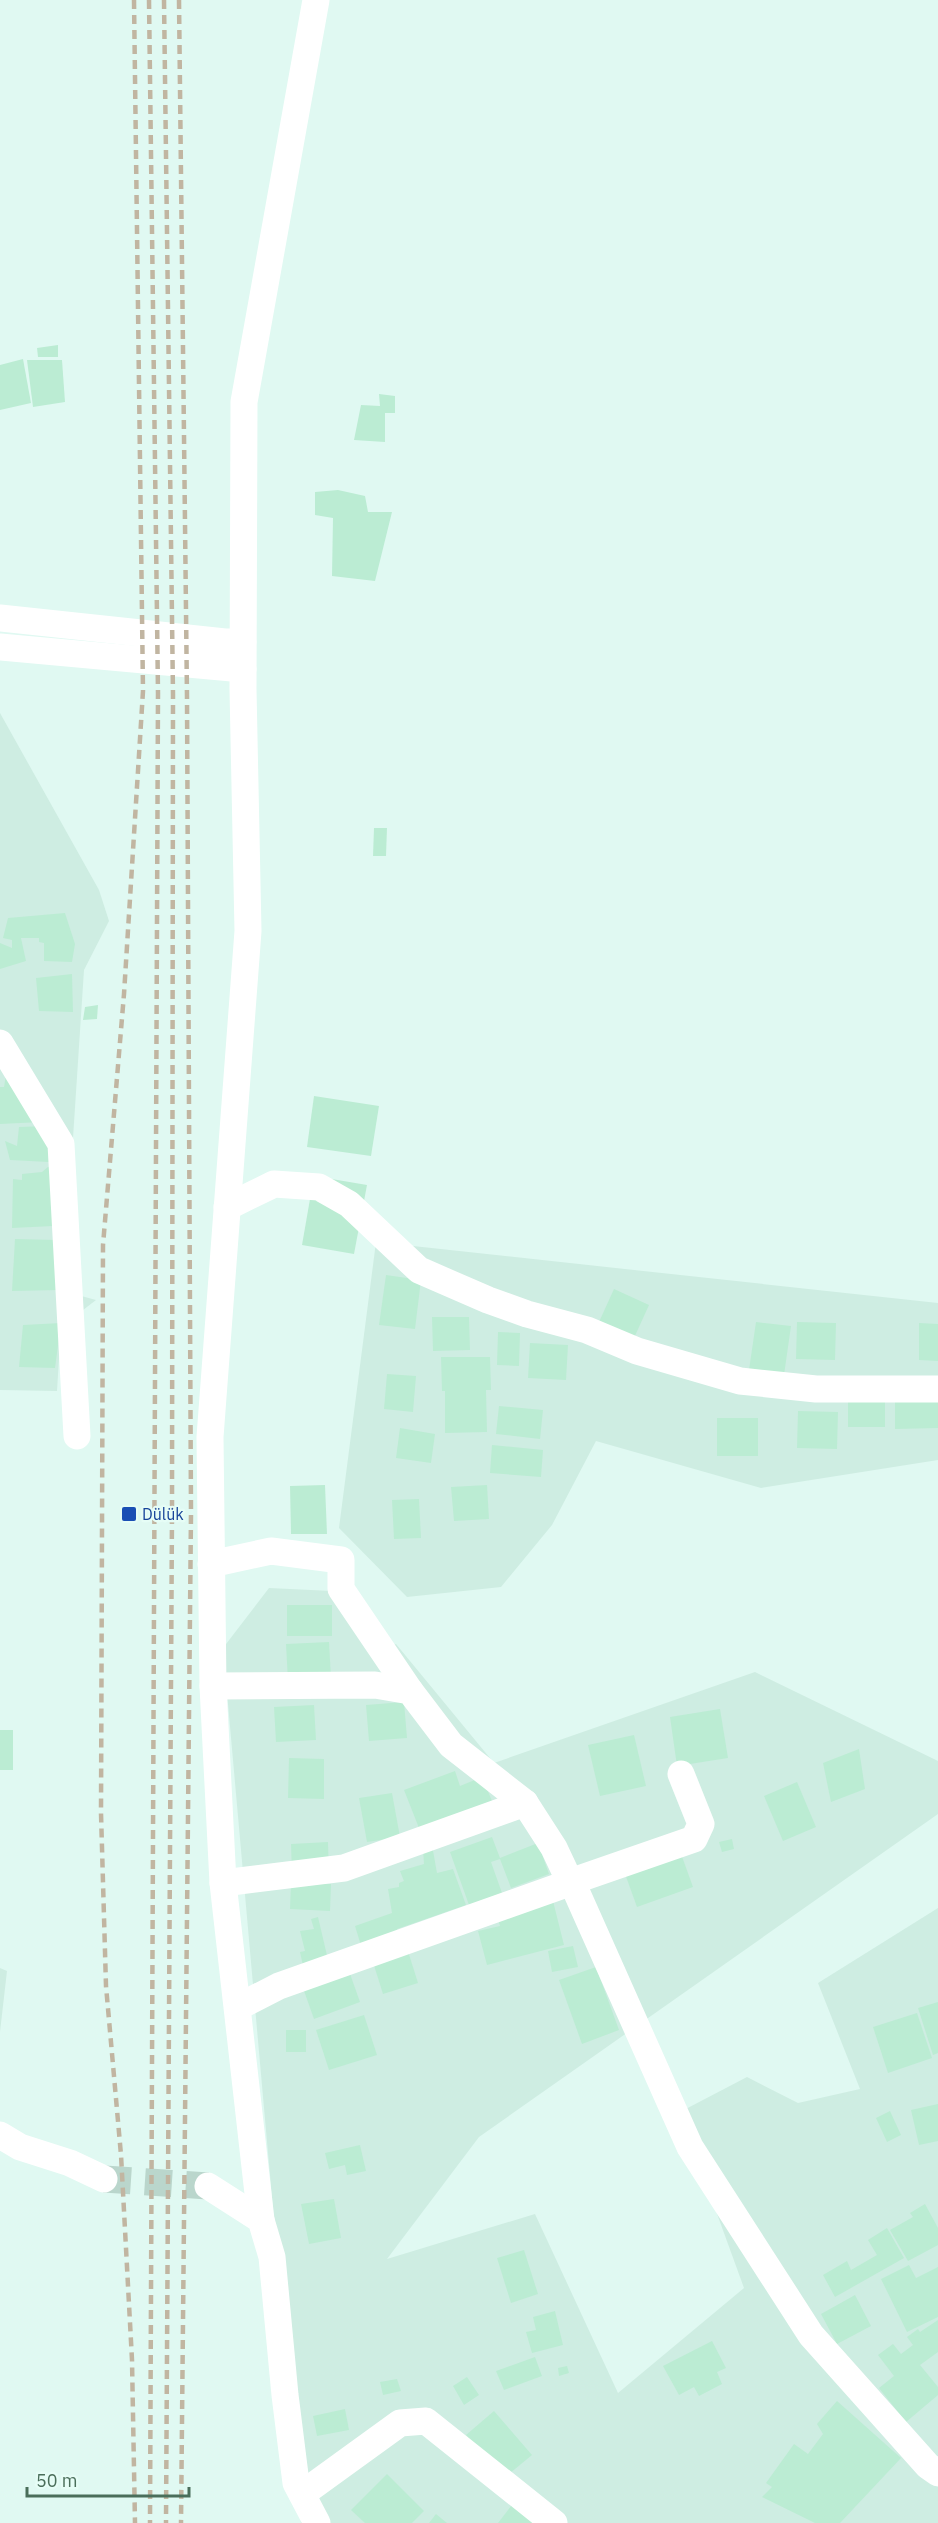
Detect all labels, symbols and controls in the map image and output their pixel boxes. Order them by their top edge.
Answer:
place label: Dülük [142,1504,184,1524]
marker: Dülük [120,1505,138,1523]
scale bar [27,2460,189,2498]
text: 50 m [36,2469,78,2492]

